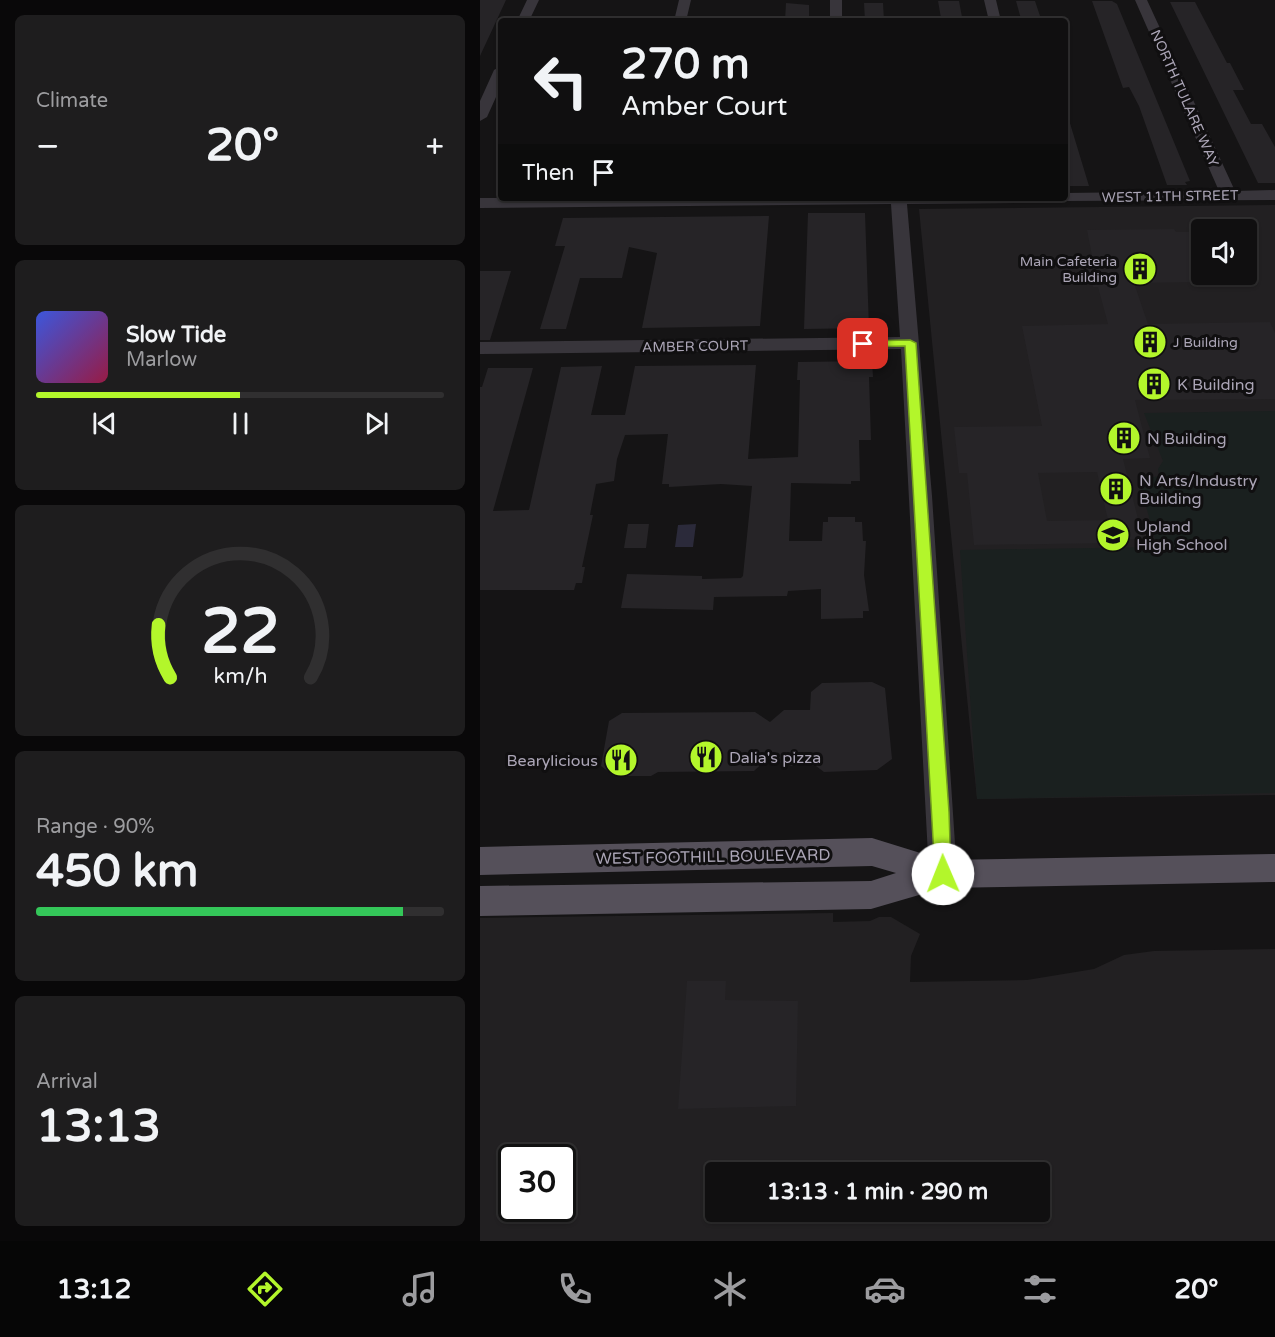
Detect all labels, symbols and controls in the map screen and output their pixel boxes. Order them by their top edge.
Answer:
street label: NORTH TULARE WAY [1147,27,1222,169]
text: 270 m [621,39,750,90]
icon: left [522,42,600,120]
text: Climate [36,89,108,113]
text: Amber Court [621,90,787,123]
text: 20° [206,119,279,173]
text: − [36,127,60,166]
text: + [425,127,444,166]
icon: arrive [587,156,620,189]
text: Then [522,160,575,186]
street label: WEST 11TH STREET [1102,187,1239,206]
map controls [1191,219,1257,285]
button: sound [1191,219,1257,285]
building icon: Main Cafeteria Building [1122,251,1158,287]
place label: Main Cafeteria Building [1020,253,1117,286]
pin [837,318,888,369]
text: Slow Tide [126,322,226,348]
building icon: J Building [1132,324,1168,360]
icon: arrive [846,327,879,360]
place label: J Building [1173,334,1238,351]
street label: AMBER COURT [642,337,749,356]
text: Marlow [126,348,197,372]
building icon: K Building [1136,366,1172,402]
place label: K Building [1177,375,1255,395]
icon: previous [88,407,121,440]
icon: pause [224,407,257,440]
icon: next [360,407,393,440]
building icon: N Building [1106,420,1142,456]
place label: N Building [1147,429,1227,449]
building icon: N Arts/Industry Building [1098,471,1134,507]
place label: N Arts/Industry Building [1139,471,1258,509]
school or university icon: Upland High School [1095,517,1131,553]
place label: Upland High School [1136,517,1227,555]
text: 22 [201,595,279,670]
text: km/h [213,663,267,689]
restaurant icon: Dalia's pizza [688,739,724,775]
restaurant icon: Bearylicious [603,742,639,778]
place label: Dalia's pizza [729,748,821,768]
place label: Bearylicious [507,751,598,771]
text: Range · 90% [36,815,155,839]
position arrow [911,842,975,906]
text: 450 km [36,845,198,899]
street label: WEST FOOTHILL BOULEVARD [595,845,831,869]
text: Arrival [36,1070,98,1094]
text: 13:13 [36,1100,161,1154]
speed limit sign: 30 [498,1144,576,1222]
text: 13:13 · 1 min · 290 m [767,1179,988,1205]
icon: directions [244,1268,286,1310]
icon: music [399,1268,441,1310]
icon: phone [554,1268,596,1310]
icon: climate [709,1268,751,1310]
icon: car [864,1268,906,1310]
icon: filters [1019,1268,1061,1310]
text: 13:12 [57,1273,131,1306]
text: 20° [1174,1273,1218,1306]

